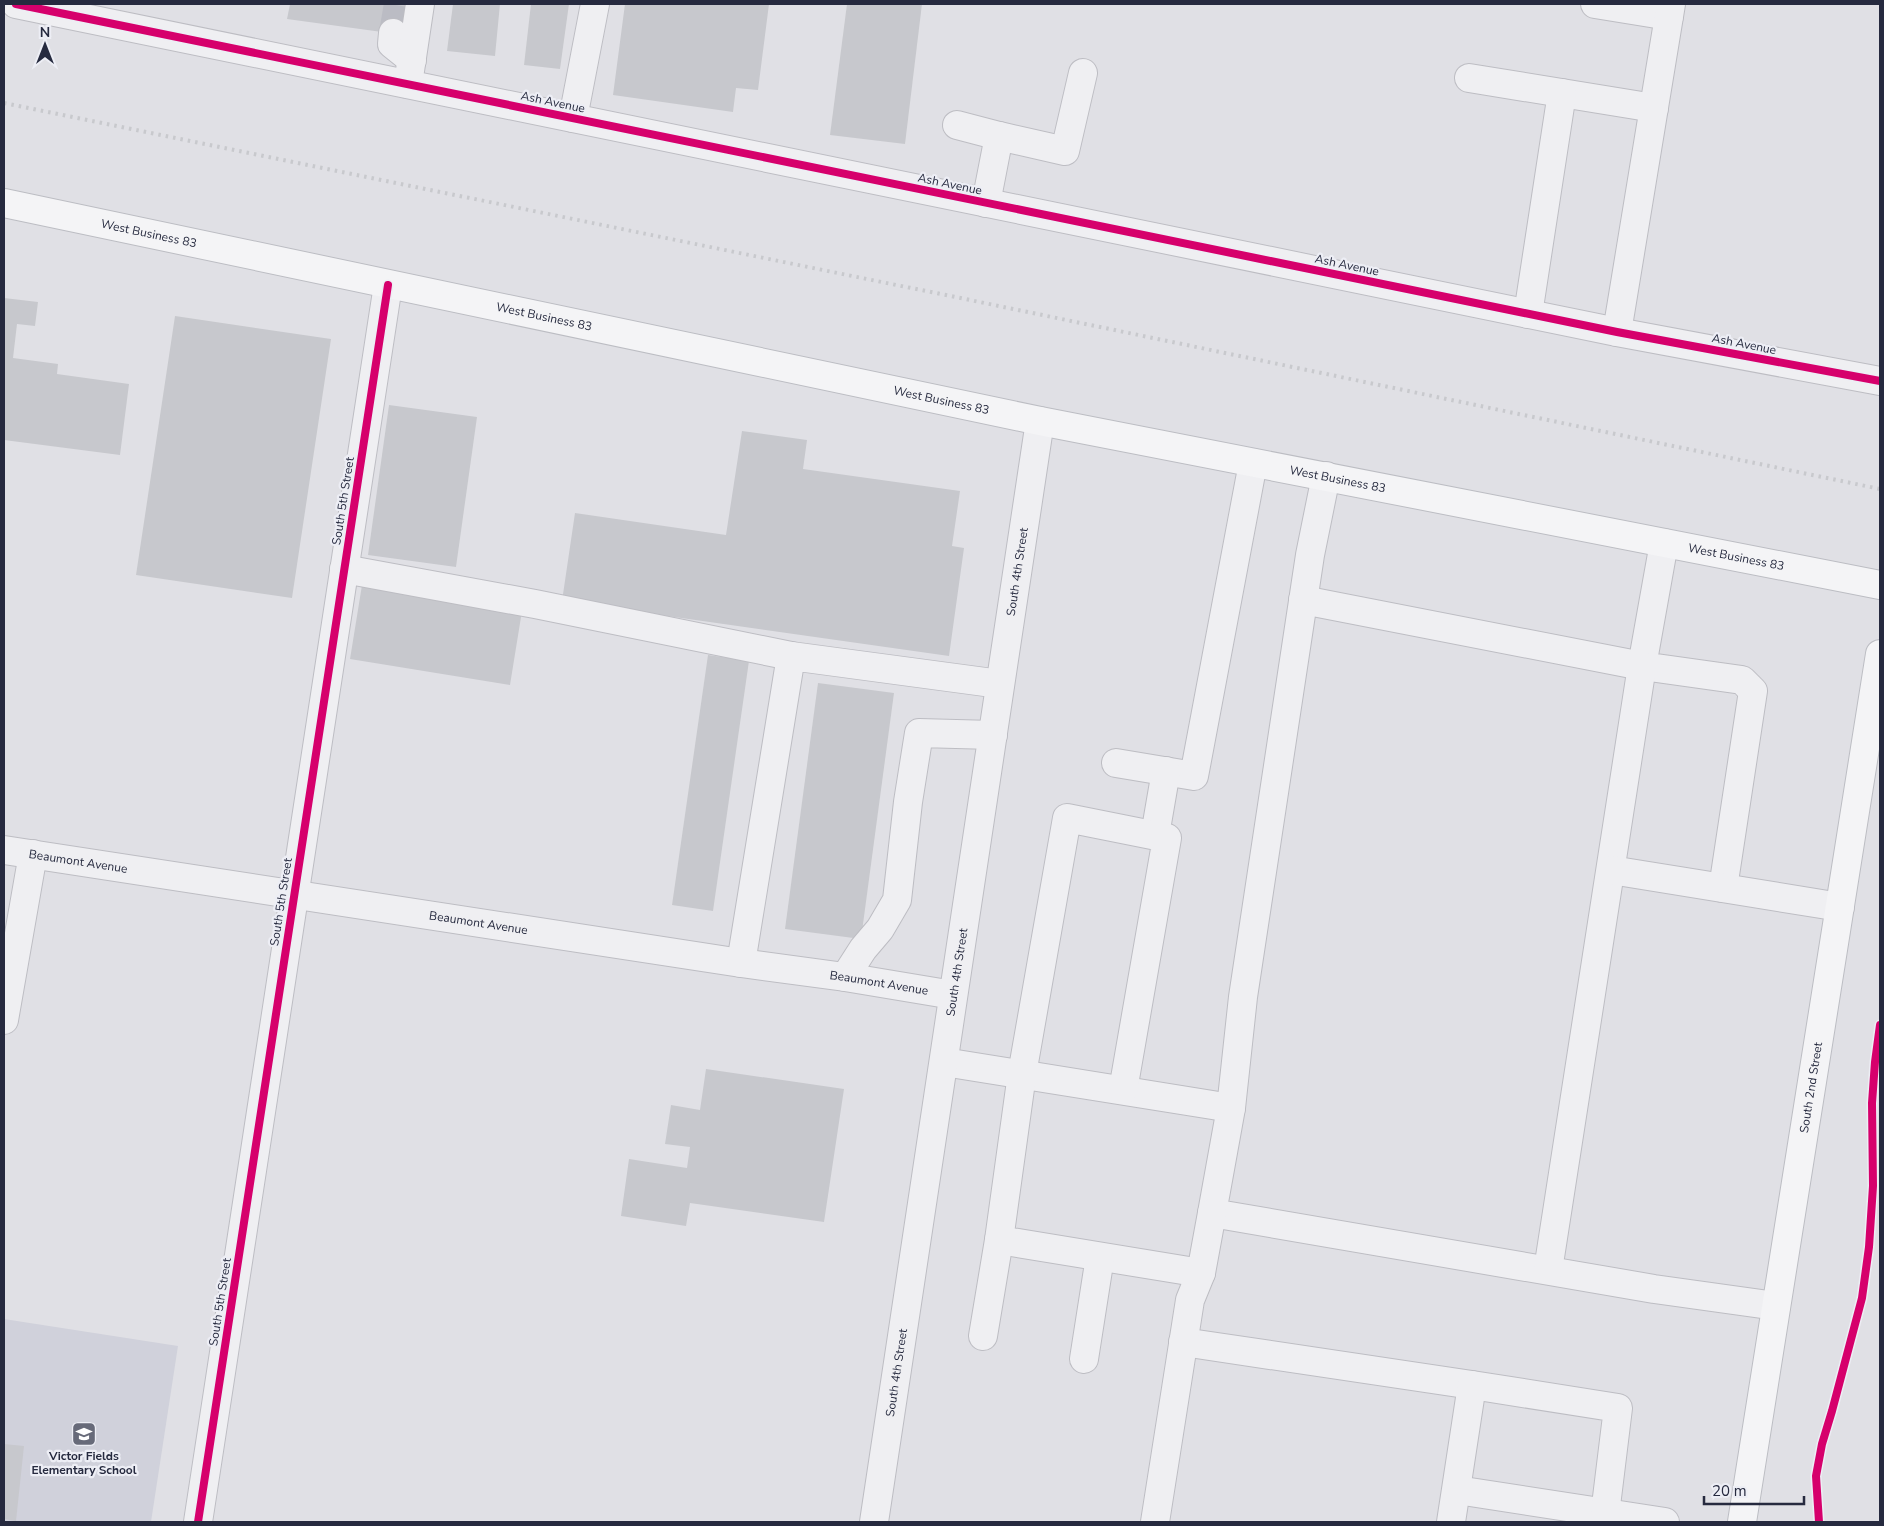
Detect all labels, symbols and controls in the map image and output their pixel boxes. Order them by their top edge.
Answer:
north arrow [20,20,70,70]
text: N [40,23,50,42]
street label: Ash Avenue [519,87,587,117]
street label: Ash Avenue [916,169,984,199]
street label: West Business 83 [99,216,198,251]
street label: Ash Avenue [1313,250,1381,280]
street label: West Business 83 [495,299,594,335]
street label: Ash Avenue [1710,330,1778,358]
street label: West Business 83 [892,382,991,418]
street label: South 5th Street [328,455,358,546]
street label: West Business 83 [1288,462,1387,496]
street label: South 4th Street [1003,526,1032,617]
street label: West Business 83 [1687,540,1786,574]
street label: Beaumont Avenue [28,846,129,877]
street label: South 5th Street [266,856,296,947]
street label: Beaumont Avenue [428,907,529,938]
street label: South 4th Street [942,926,972,1017]
street label: Beaumont Avenue [829,967,929,999]
street label: South 2nd Street [1796,1040,1826,1134]
street label: South 5th Street [205,1256,235,1347]
street label: South 4th Street [882,1327,911,1418]
school or university icon: Victor Fields Elementary School [71,1421,97,1447]
place label: Victor Fields Elementary School [31,1448,137,1478]
scale bar [1704,1474,1804,1506]
text: 20 m [1712,1481,1747,1501]

